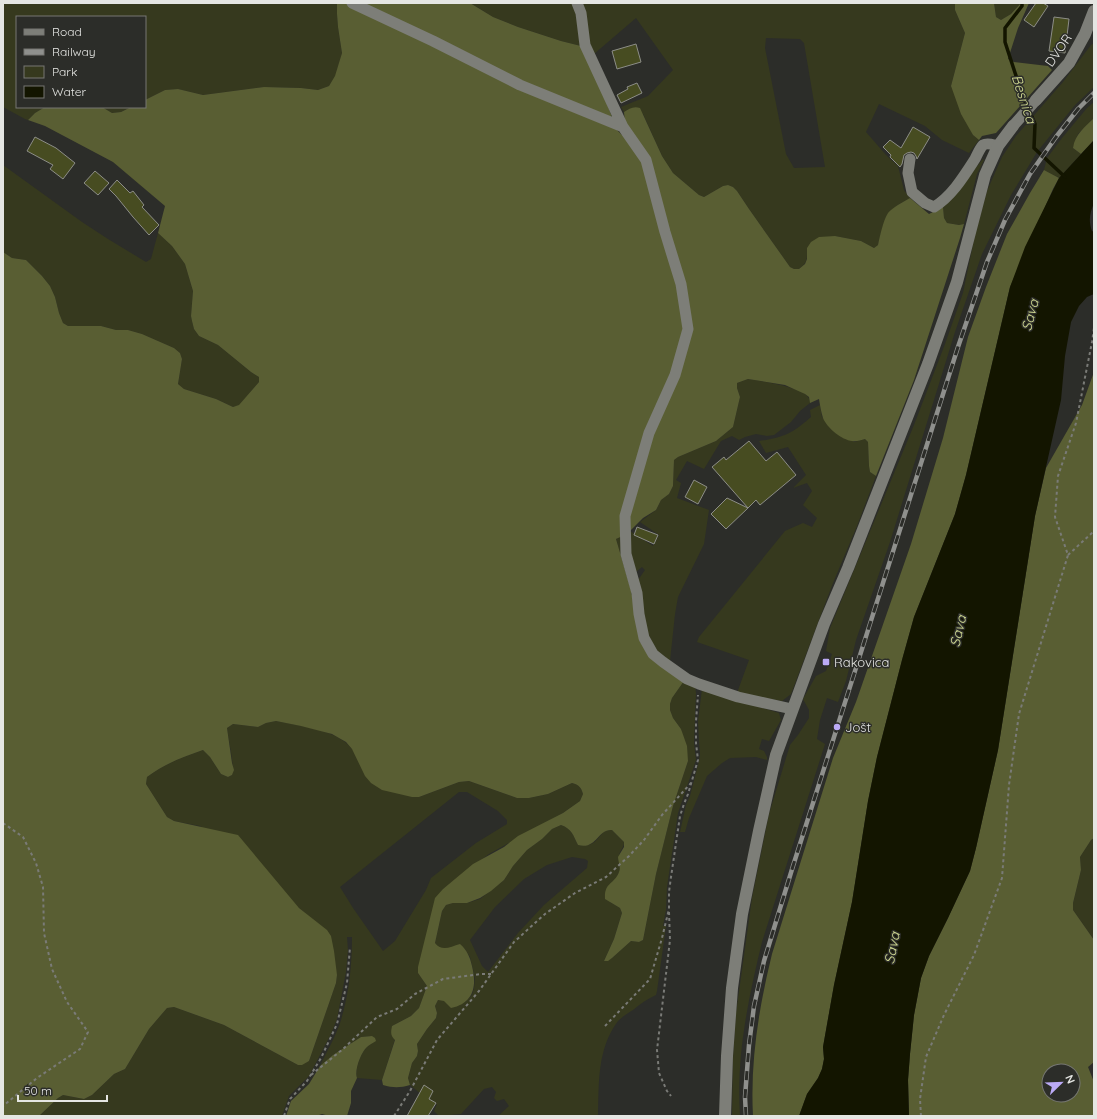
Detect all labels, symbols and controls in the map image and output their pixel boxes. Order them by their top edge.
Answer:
legend [16,16,146,108]
text: Road [52,24,82,39]
street label: DVOR [1041,30,1075,69]
text: Railway [52,44,96,59]
text: Park [52,64,77,79]
water label: Besnica [1008,72,1041,127]
text: Water [52,84,87,99]
water label: Sava [1017,296,1043,333]
water label: Sava [946,612,971,649]
place label: Rakovica [834,654,889,670]
marker: Rakovica [821,657,831,667]
place label: Jošt [845,719,871,735]
marker: Jošt [832,722,842,732]
water label: Sava [880,929,904,965]
north arrow [1041,1063,1081,1103]
text: N [1062,1073,1078,1086]
scale bar [18,1077,107,1103]
text: 50 m [24,1083,52,1098]

